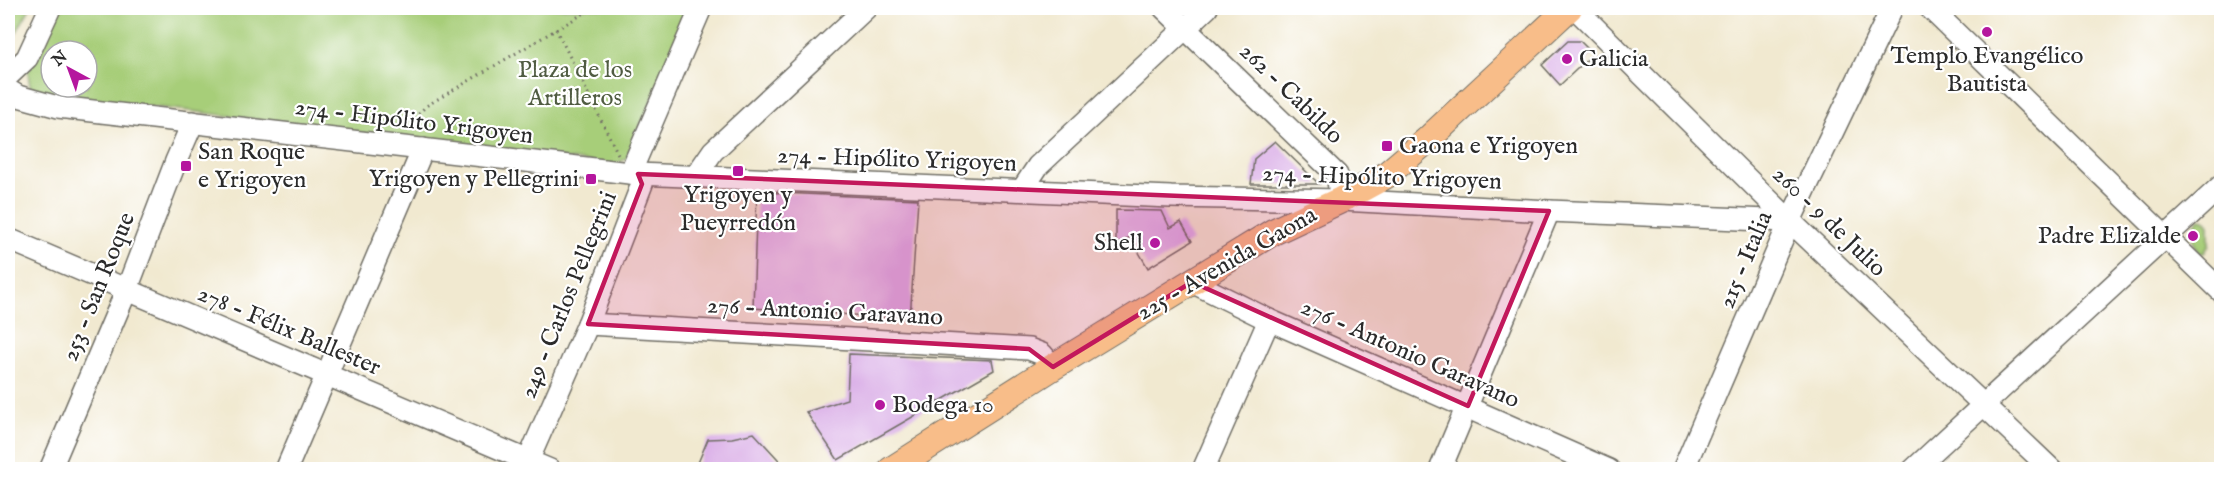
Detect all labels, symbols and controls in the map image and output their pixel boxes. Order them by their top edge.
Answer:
marker: Templo Evangélico Bautista [1980,25,1994,39]
street label: 262 - Cabildo [1232,37,1350,151]
north arrow [39,39,99,99]
place label: Templo Evangélico Bautista [1891,41,2083,100]
place label: Galicia [1579,44,1649,75]
text: N [48,47,72,72]
marker: Galicia [1560,52,1574,66]
park label: Plaza de los Artilleros [518,55,632,114]
street label: 274 - Hipólito Yrigoyen [293,92,535,152]
place label: Gaona e Yrigoyen [1399,131,1578,162]
place label: San Roque e Yrigoyen [198,137,306,196]
marker: Gaona e Yrigoyen [1380,139,1394,153]
street label: 274 - Hipólito Yrigoyen [777,140,1017,180]
street label: 274 - Hipólito Yrigoyen [1262,158,1502,198]
marker: San Roque e Yrigoyen [179,159,193,173]
street label: 260 - 9 de Julio [1765,160,1893,284]
place label: Yrigoyen y Pellegrini [369,164,579,195]
marker: Yrigoyen y Pueyrredón [731,164,745,178]
marker: Yrigoyen y Pellegrini [584,172,598,186]
place label: Yrigoyen y Pueyrredón [680,180,796,239]
street label: 249 - Carlos Pellegrini [513,187,625,403]
street label: 225 - Avenida Gaona [1131,200,1323,328]
street label: 215 - Italia [1712,206,1781,313]
street label: 253 - San Roque [55,208,143,366]
place label: Padre Elizalde [2038,221,2181,252]
place label: Shell [1094,228,1143,259]
marker: Padre Elizalde [2186,229,2200,243]
marker: Shell [1148,236,1162,250]
street label: 278 - Félix Ballester [193,278,385,384]
street label: 276 - Antonio Garavano [706,290,944,334]
street label: 276 - Antonio Garavano [1296,292,1524,416]
place label: Bodega 10 [892,390,994,421]
marker: Bodega 10 [873,398,887,412]

